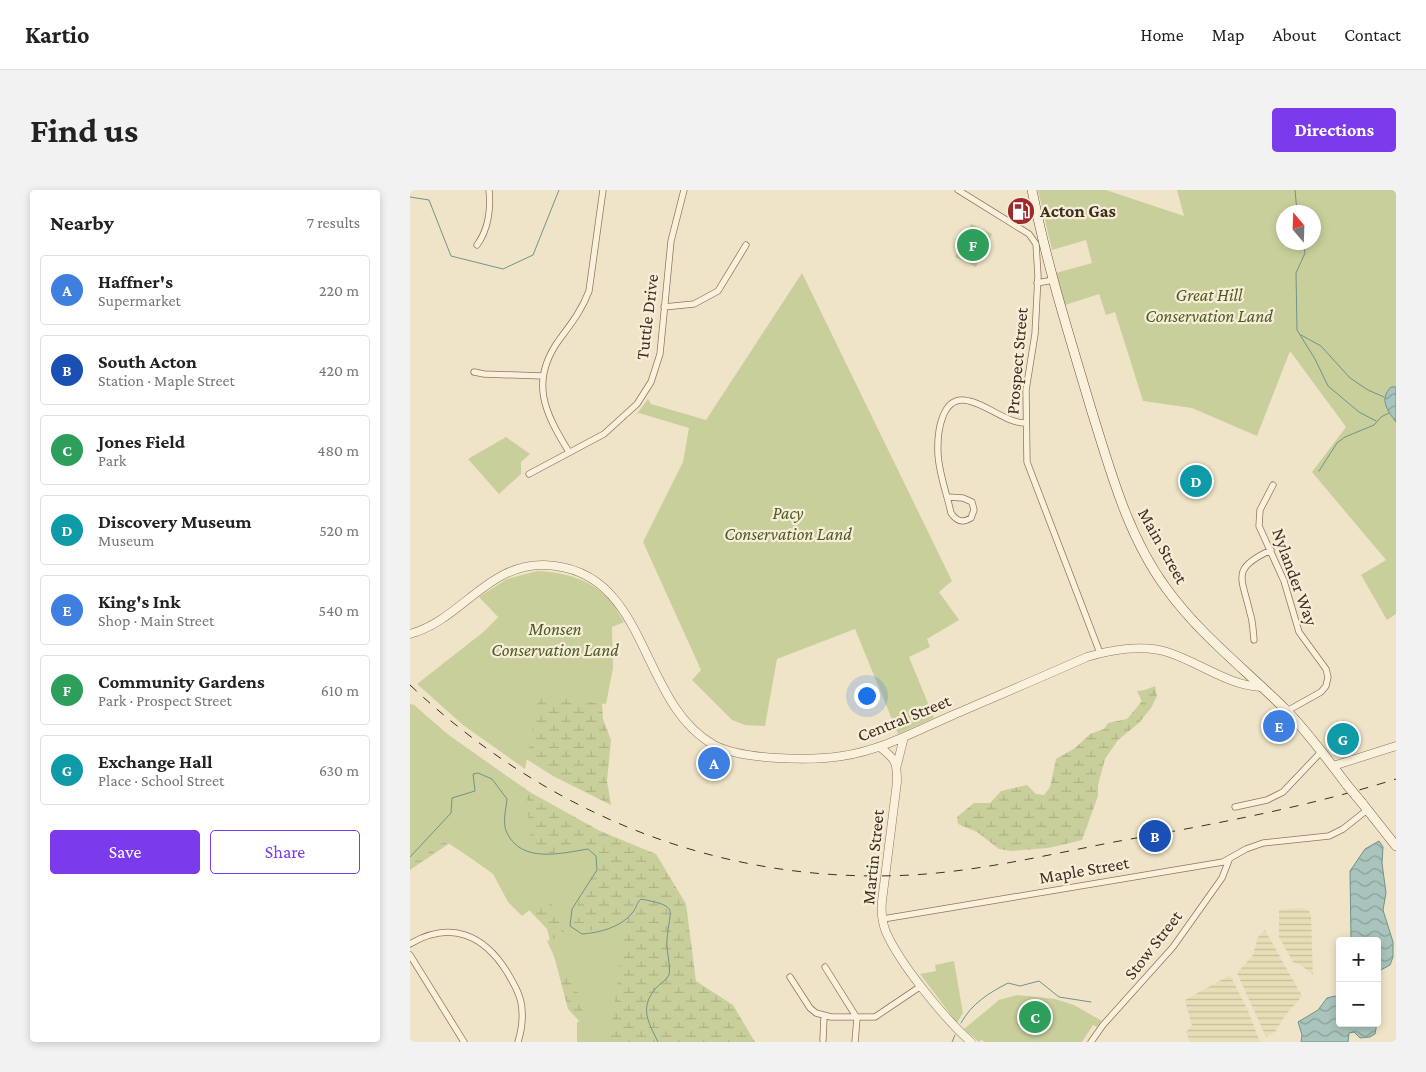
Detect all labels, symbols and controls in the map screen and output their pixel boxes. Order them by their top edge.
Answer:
text: Kartio [25,21,90,48]
text: Home [1141,25,1184,45]
text: Map [1212,25,1244,45]
text: About [1272,25,1316,45]
text: Contact [1344,25,1401,45]
button: Directions [1272,108,1396,152]
text: Find us [30,111,138,150]
fuel station icon: Acton Gas [1006,196,1036,226]
place label: Acton Gas [1039,201,1116,221]
north arrow [1276,205,1321,250]
text: Nearby [50,211,114,235]
text: 7 results [307,214,360,231]
pin: F [957,226,989,264]
text: Haffner's [98,271,173,292]
street label: Tuttle Drive [632,273,662,361]
text: A [62,282,72,299]
text: 220 m [319,282,359,299]
park label: Great Hill Conservation Land [1145,285,1273,326]
text: Supermarket [98,292,181,309]
street label: Prospect Street [1002,306,1032,415]
text: South Acton [98,351,197,372]
text: B [62,362,72,379]
text: 420 m [318,362,359,379]
text: Station · Maple Street [98,372,235,389]
text: Jones Field [98,431,185,452]
text: C [62,442,72,459]
text: 480 m [317,442,359,459]
text: Park [98,452,126,469]
pin: D [1180,462,1212,500]
park label: Pacy Conservation Land [724,503,852,544]
street label: Main Street [1134,505,1192,588]
text: Discovery Museum [98,511,252,532]
text: D [61,522,73,539]
text: 520 m [319,522,359,539]
street label: Nylander Way [1268,526,1322,629]
text: Museum [98,532,154,549]
text: King's Ink [98,591,180,612]
text: E [62,602,72,619]
text: 540 m [318,602,359,619]
text: Shop · Main Street [98,612,214,629]
park label: Monsen Conservation Land [491,619,619,660]
text: Community Gardens [98,671,265,692]
text: F [63,682,71,699]
text: 610 m [321,682,359,699]
your location [854,683,880,709]
street label: Central Street [854,690,954,746]
text: Park · Prospect Street [98,692,232,709]
pin: E [1263,707,1295,745]
pin: G [1327,720,1359,758]
pin: A [698,744,730,782]
text: Exchange Hall [98,751,212,772]
text: G [62,762,72,779]
text: 630 m [319,762,359,779]
text: Place · School Street [98,772,224,789]
street label: Martin Street [858,807,888,906]
pin: B [1139,817,1171,855]
button: Save [50,830,200,874]
button: Share [210,830,360,874]
street label: Maple Street [1038,852,1132,888]
street label: Stow Street [1120,906,1187,983]
map controls [1336,937,1381,1027]
button: + [1336,937,1381,982]
button: − [1336,982,1381,1027]
pin: C [1019,998,1051,1036]

